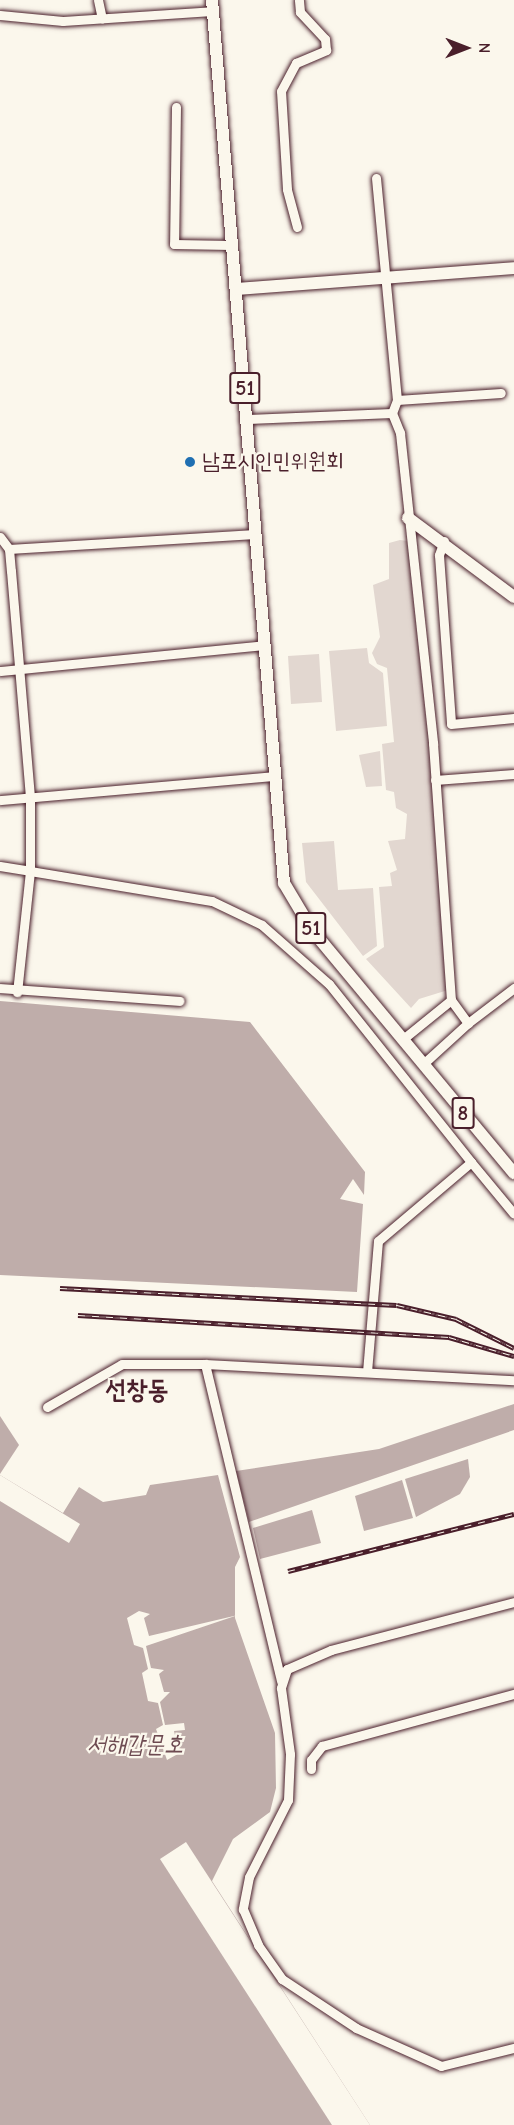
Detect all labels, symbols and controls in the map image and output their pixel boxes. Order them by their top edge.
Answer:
north arrow [436,18,496,78]
text: N [475,43,493,53]
road number: 51 [228,370,262,406]
place label: 남포시인민위원회 [202,449,344,475]
marker: 남포시인민위원회 [183,455,197,469]
road number: 51 [294,910,328,946]
road number: 8 [451,1095,475,1131]
district label: 선창동 [106,1375,168,1407]
water label: 서해갑문호 [87,1731,183,1759]

